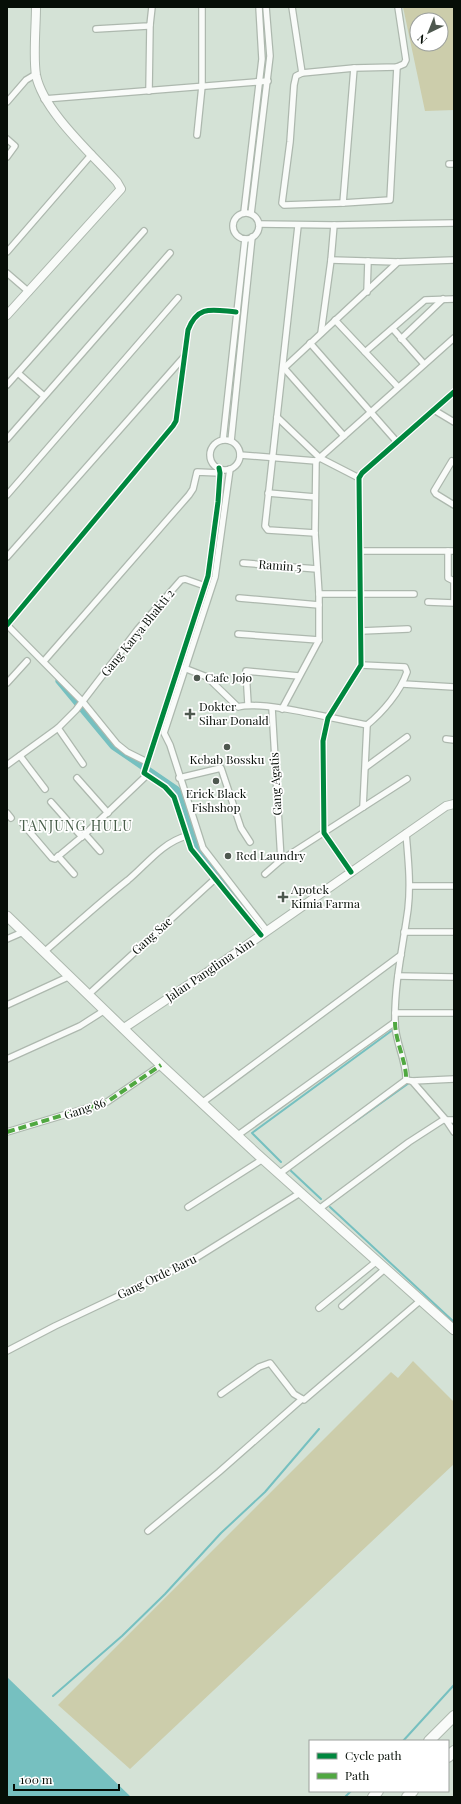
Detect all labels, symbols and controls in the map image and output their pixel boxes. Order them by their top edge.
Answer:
north arrow [409,12,449,52]
text: N [414,31,430,48]
street label: Ramin 5 [258,556,302,574]
street label: Gang Karya Bhakti 2 [97,585,178,679]
place label: Cafe Jojo [205,669,253,685]
marker: Cafe Jojo [192,673,202,683]
place label: Dokter Sihar Donald [199,698,269,728]
marker: Dokter Sihar Donald [184,708,196,720]
marker: Kebab Bossku [222,742,232,752]
place label: Kebab Bossku [190,751,264,767]
street label: Gang Agatis [265,752,285,816]
marker: Erick Black Fishshop [211,776,221,786]
place label: Erick Black Fishshop [186,785,247,815]
district label: TANJUNG HULU [19,816,133,835]
place label: Red Laundry [236,847,305,863]
marker: Red Laundry [223,851,233,861]
place label: Apotek Kimia Farma [290,881,360,911]
marker: Apotek Kimia Farma [278,892,288,902]
street label: Gang Sae [128,913,175,958]
street label: Jalan Panglima Aim [161,933,257,1005]
street label: Gang 86 [62,1094,108,1122]
street label: Gang Orde Baru [114,1250,199,1302]
legend [309,1740,449,1792]
text: Cycle path [345,1747,402,1763]
scale bar [14,1766,119,1792]
text: Path [345,1767,369,1783]
text: 100 m [20,1771,53,1787]

